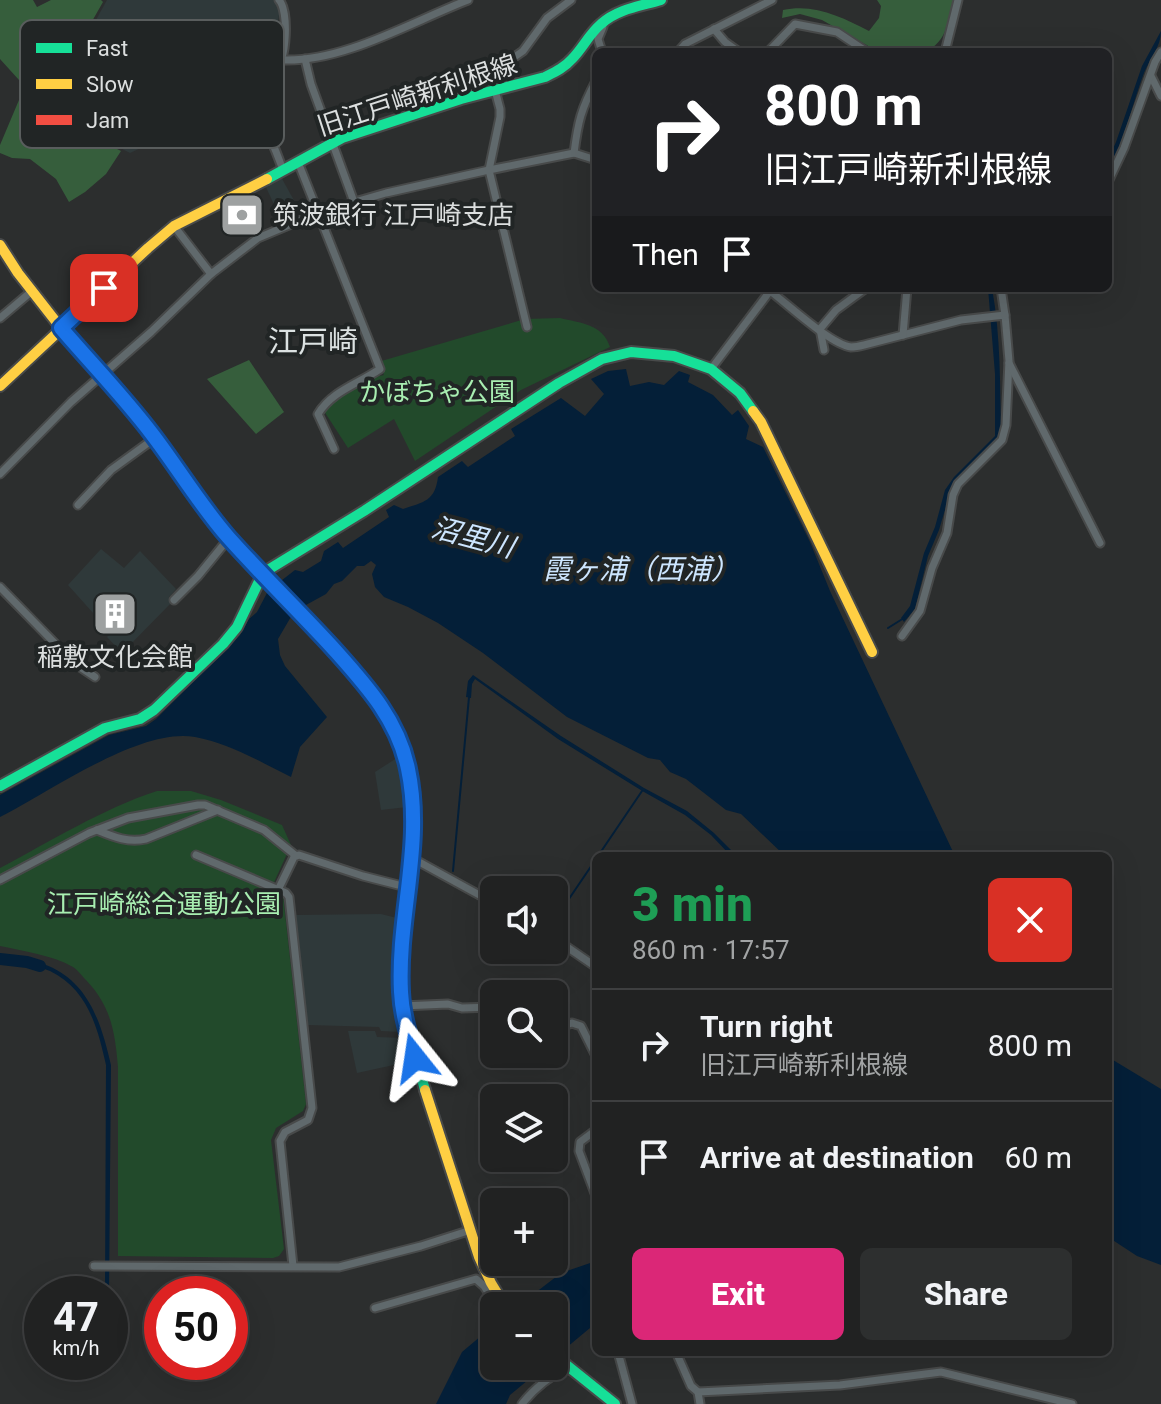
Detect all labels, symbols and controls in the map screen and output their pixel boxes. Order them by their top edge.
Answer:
legend [20,20,284,148]
text: Fast [86,36,128,61]
street label: 旧江戸崎新利根線 [313,49,521,141]
text: Slow [86,72,134,97]
text: 800 m [764,73,923,139]
icon: right [632,80,736,184]
text: Jam [86,108,129,133]
text: 旧江戸崎新利根線 [764,149,1052,191]
bank icon: 筑波銀行 江戸崎支店 [218,191,266,239]
place label: 筑波銀行 江戸崎支店 [273,200,513,230]
icon: arrive [715,232,759,276]
text: Then [632,237,699,272]
pin [70,254,138,322]
icon: arrive [82,266,126,310]
district label: 江戸崎 [268,324,358,359]
park label: かぼちゃ公園 [359,377,515,407]
water label: 沼里川 [428,511,521,565]
water label: 霞ヶ浦（西浦） [543,553,739,586]
building icon: 稲敷文化会館 [91,590,139,638]
place label: 稲敷文化会館 [37,642,193,672]
map controls [480,876,568,1380]
button: sound [480,876,568,964]
text: 3 min [632,876,753,933]
button: close [988,878,1072,962]
park label: 江戸崎総合運動公園 [47,889,281,919]
text: 860 m · 17:57 [632,935,790,965]
button: search [480,980,568,1068]
text: Turn right [700,1009,833,1044]
position arrow [373,1016,457,1100]
icon: right [632,1023,676,1067]
text: 800 m [988,1028,1072,1063]
text: 旧江戸崎新利根線 [700,1050,908,1080]
button: layers [480,1084,568,1172]
icon: arrive [632,1135,676,1179]
text: Arrive at destination [700,1140,974,1175]
text: 60 m [1005,1140,1072,1175]
button: + [480,1188,568,1276]
button: Exit [632,1248,844,1340]
button: Share [860,1248,1072,1340]
speed limit sign: 50 [144,1276,248,1380]
button: − [480,1292,568,1380]
text: 47 [53,1294,99,1341]
text: km/h [53,1336,99,1360]

